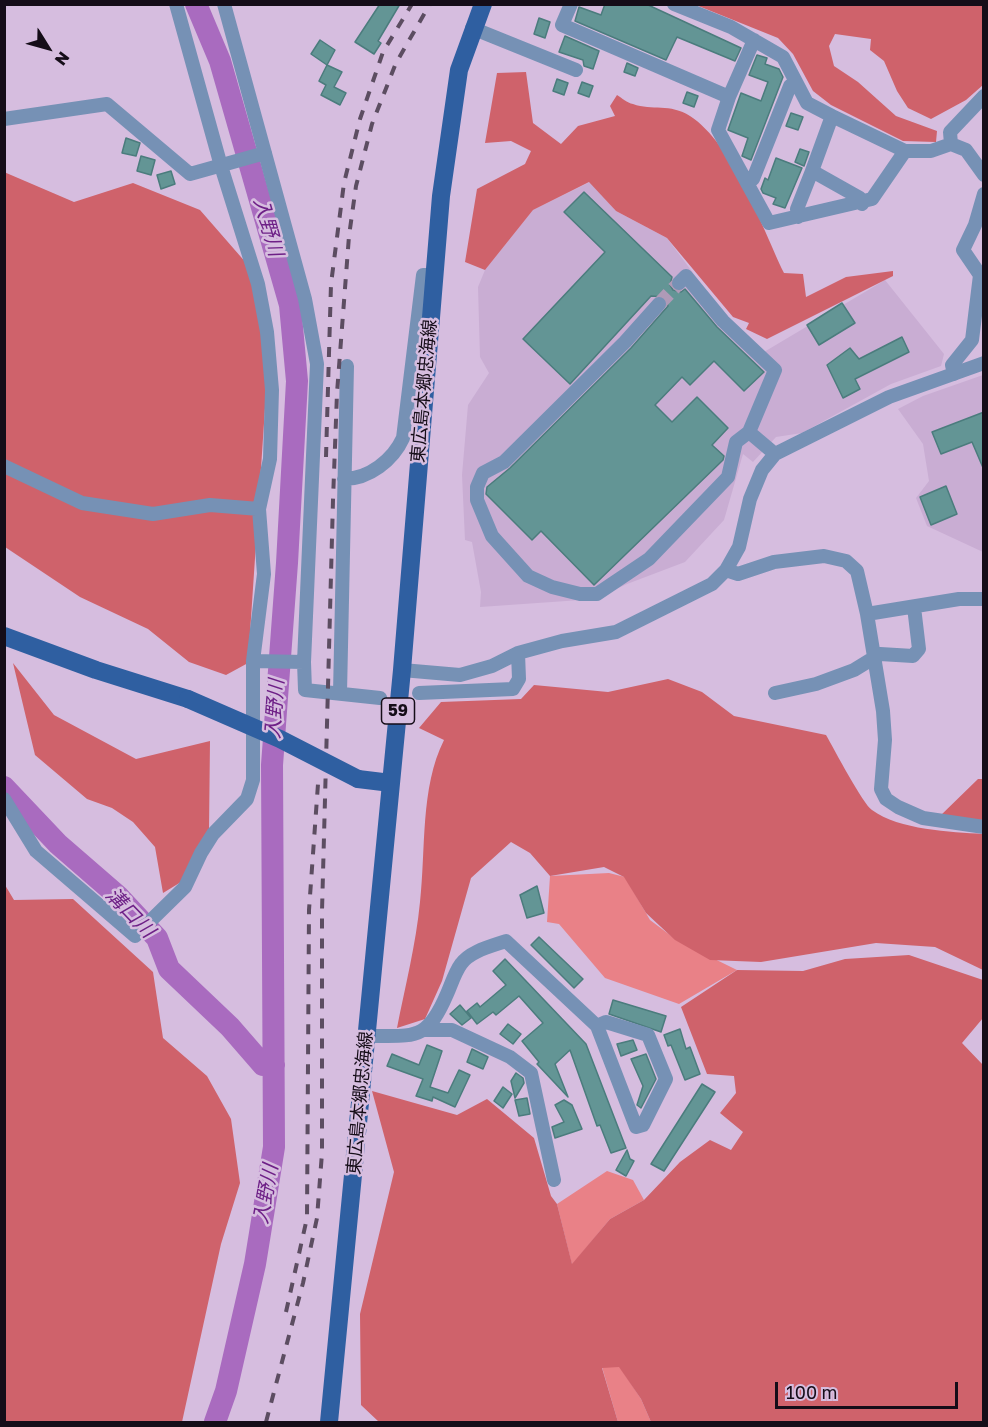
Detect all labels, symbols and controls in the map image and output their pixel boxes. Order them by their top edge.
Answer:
north arrow [18,18,78,78]
text: N [51,48,74,70]
water label: 入野川 [248,195,288,259]
street label: 東広島本郷忠海線 [407,318,441,464]
water label: 入野川 [261,678,289,740]
road number: 59 [382,698,414,724]
water label: 溝口川 [101,883,159,943]
street label: 東広島本郷忠海線 [343,1030,377,1176]
water label: 入野川 [249,1162,283,1226]
scale bar [778,1370,961,1408]
text: 100 m [786,1381,837,1403]

